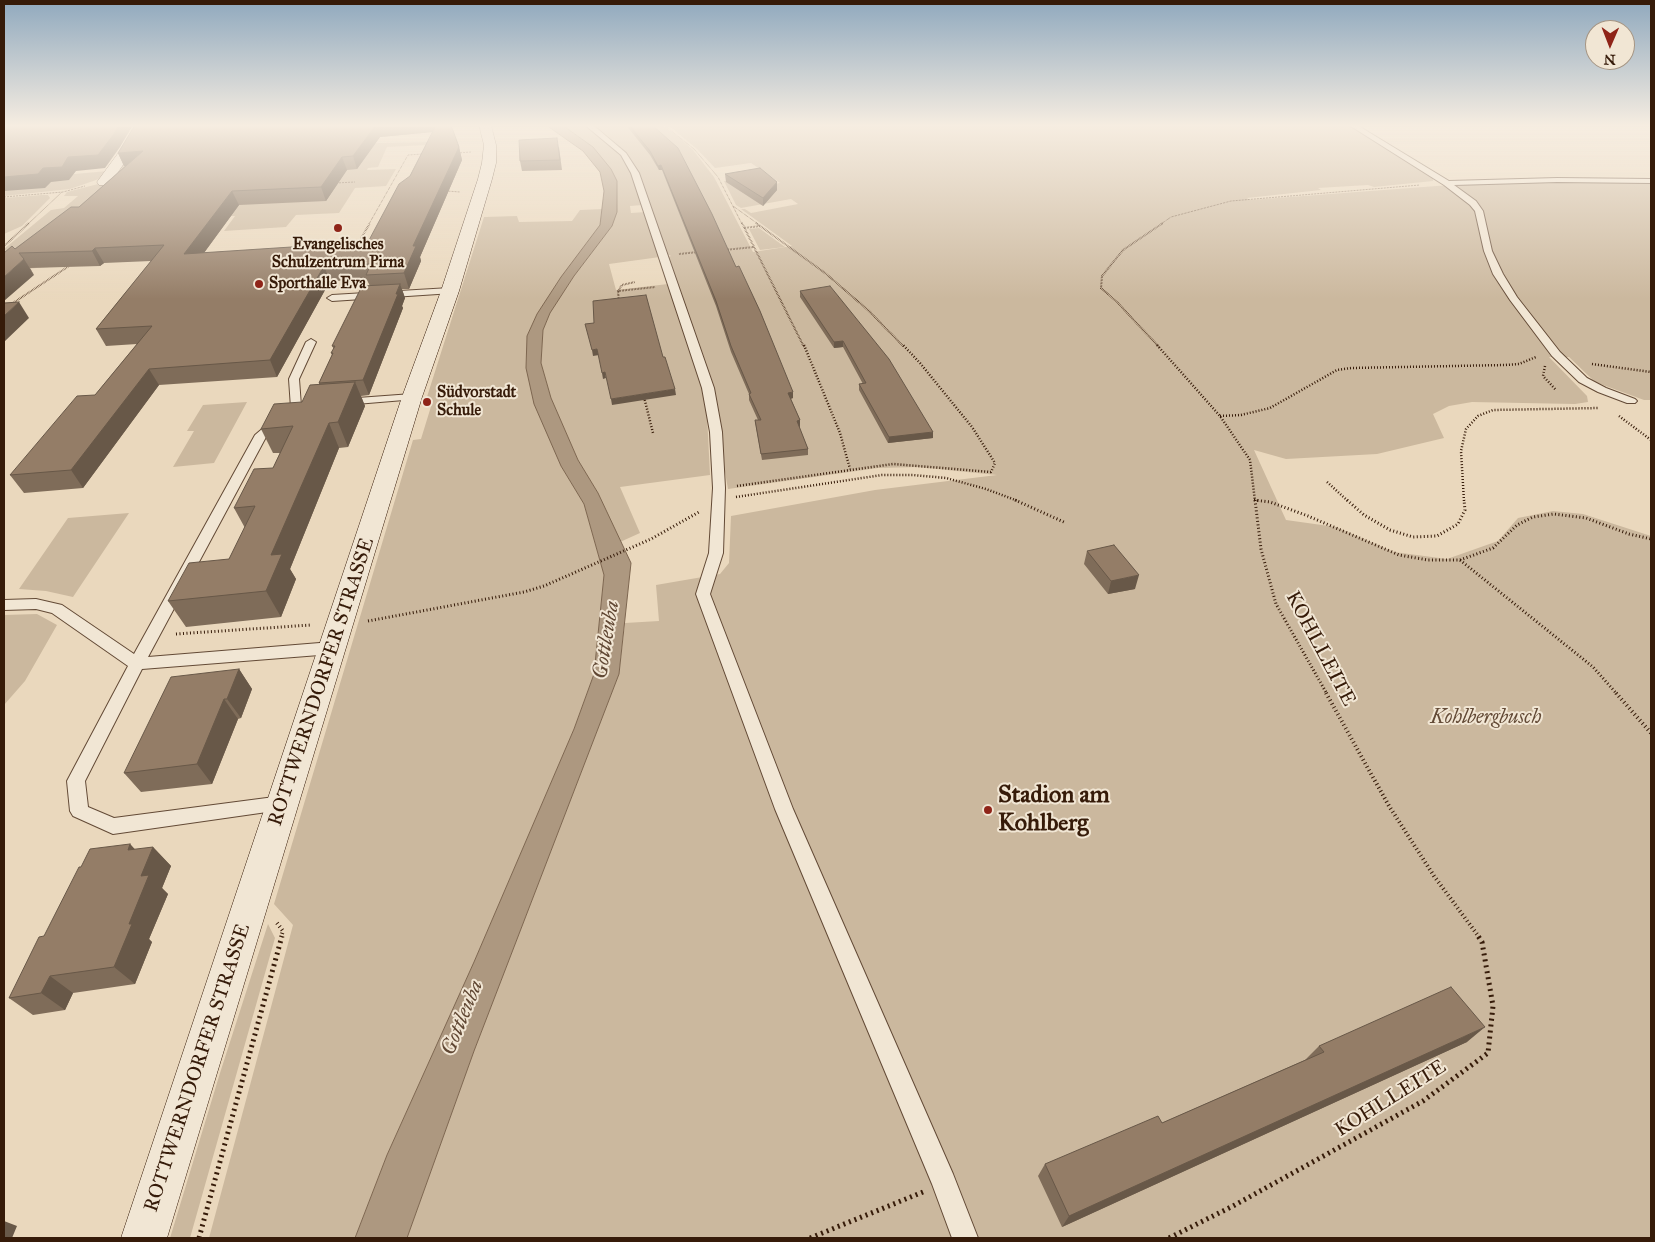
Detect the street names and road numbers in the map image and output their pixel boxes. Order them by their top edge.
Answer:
street label: ROTTWERNDORFER STRASSE [264,535,380,829]
street label: KOHLLEITE [1280,588,1360,710]
street label: ROTTWERNDORFER STRASSE [140,921,256,1215]
street label: KOHLLEITE [1331,1055,1451,1143]

